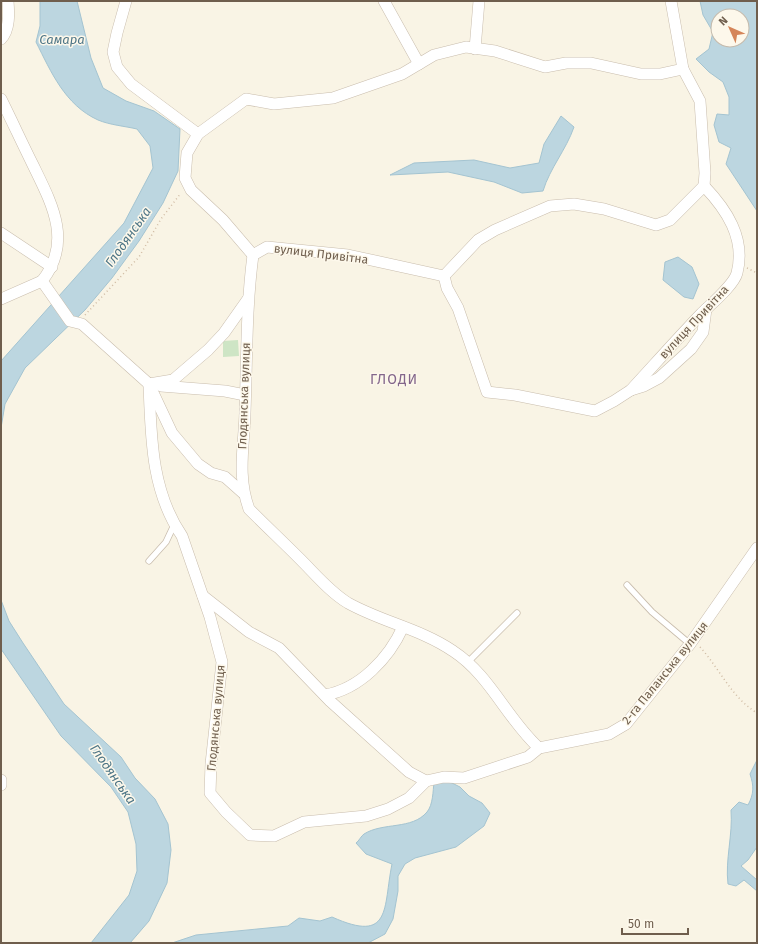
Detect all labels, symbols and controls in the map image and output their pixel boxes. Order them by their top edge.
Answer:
north arrow [710,8,750,48]
text: N [716,14,730,28]
water label: Самара [39,32,85,47]
water label: Глодянська [102,204,154,270]
street label: вулиця Привітна [273,241,369,267]
street label: вулиця Привітна [657,283,731,361]
street label: Глодянська вулиця [235,342,253,450]
district label: ГЛОДИ [370,371,418,388]
street label: 2-га Паланська вулиця [619,619,711,727]
street label: Глодянська вулиця [204,664,228,772]
water label: Глодянська [87,741,139,807]
scale bar [622,910,688,936]
text: 50 m [628,917,654,931]

